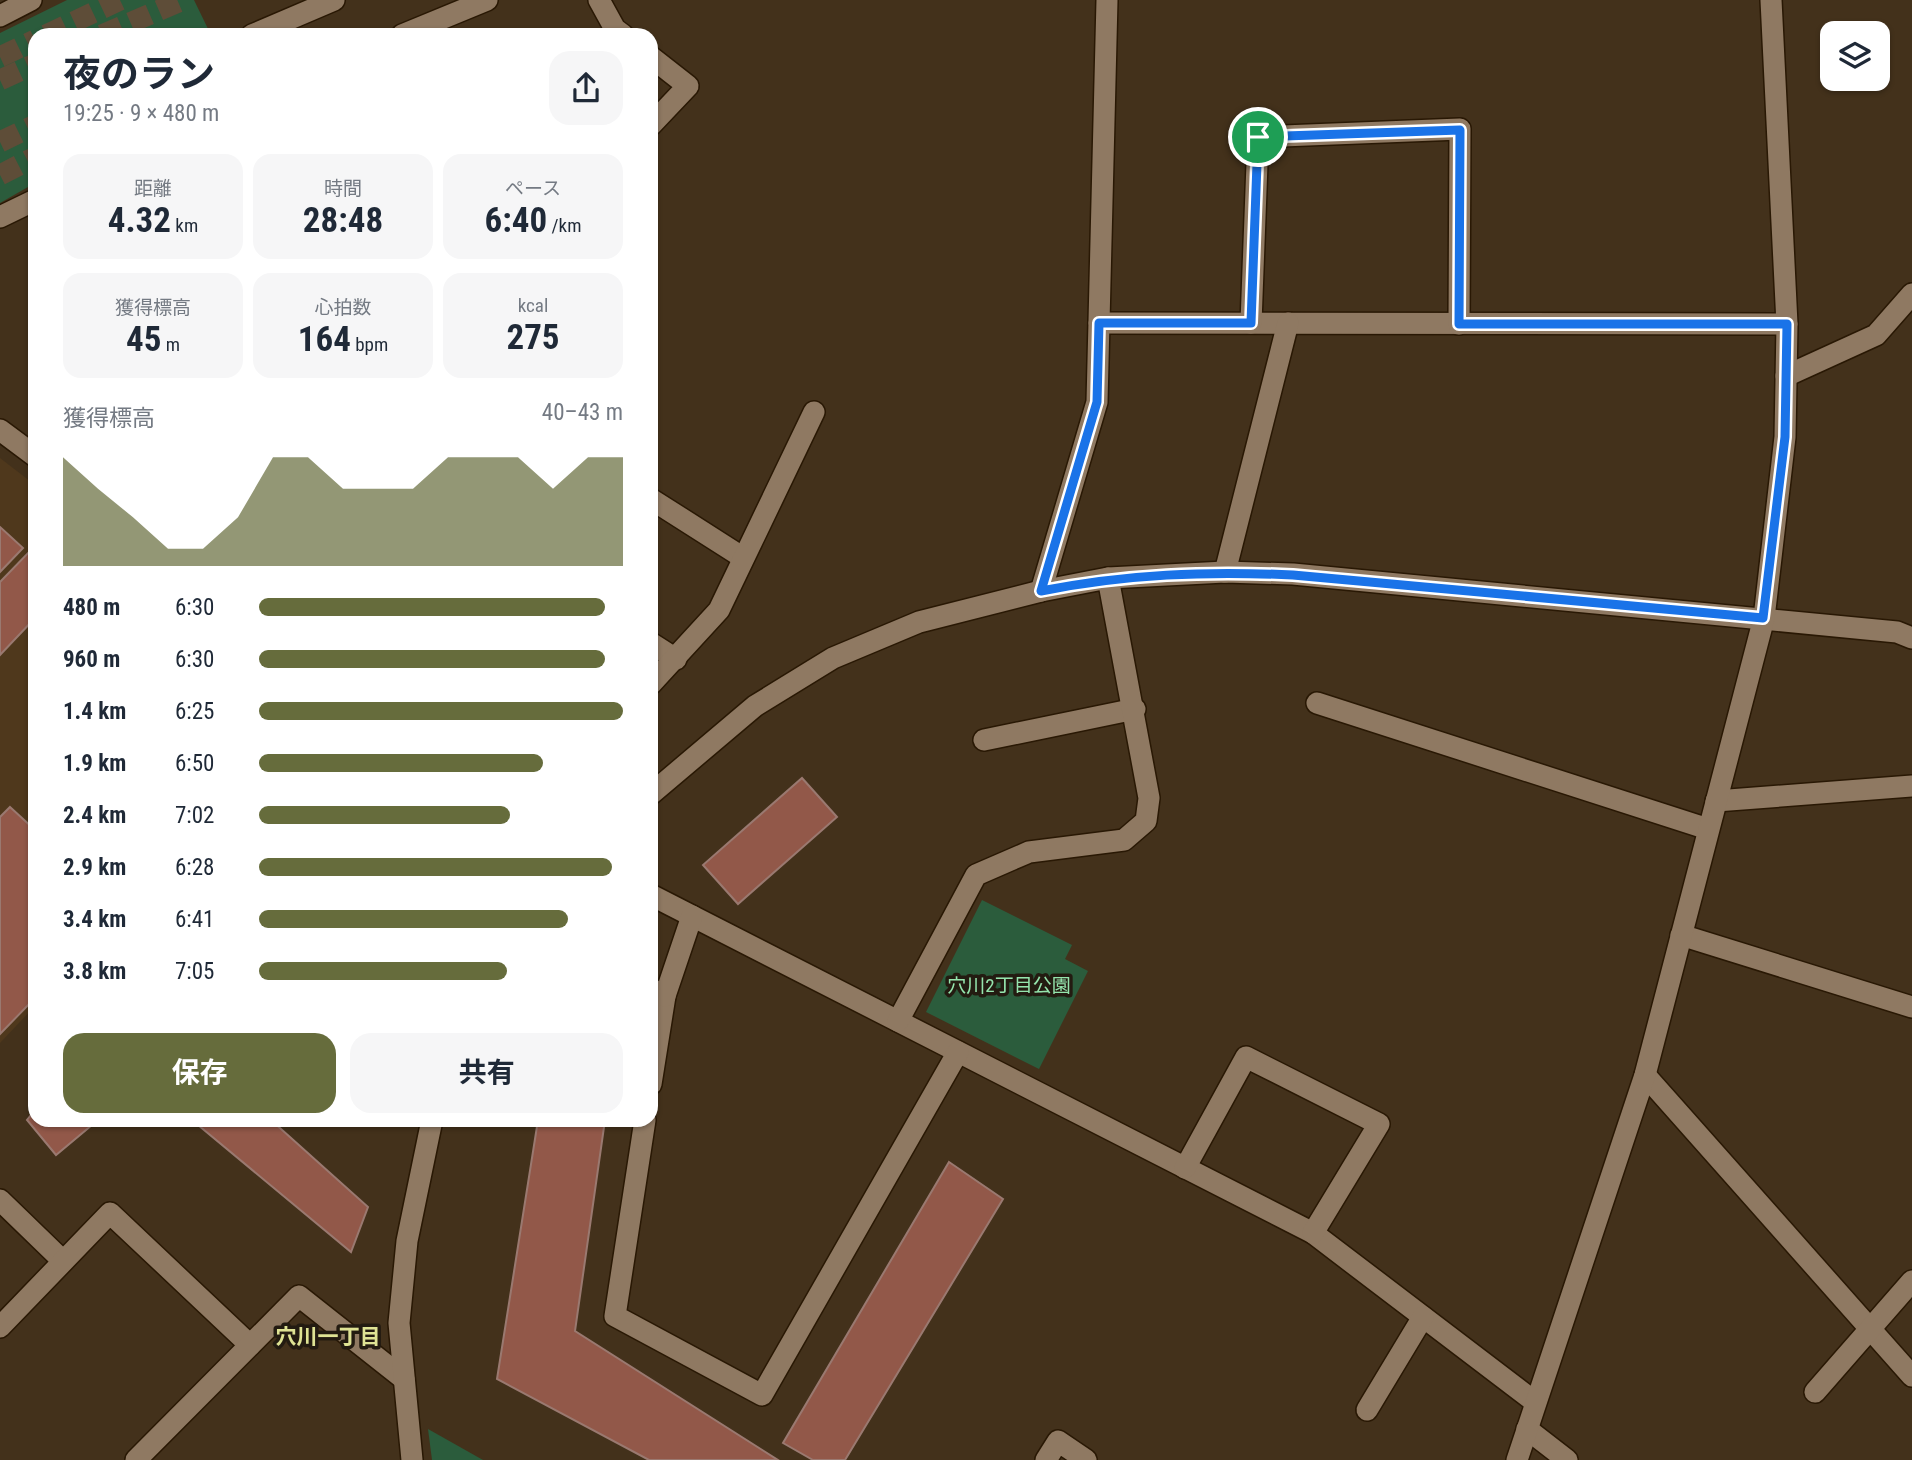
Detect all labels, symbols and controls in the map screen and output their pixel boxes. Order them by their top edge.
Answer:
map controls [1820,21,1890,91]
button: layers [1820,21,1890,91]
button: share [549,51,623,125]
text: 夜のラン [63,52,215,96]
text: 19:25 · 9 × 480 m [63,100,219,127]
pin [1228,107,1288,167]
icon: arrive [1239,118,1277,156]
text: 距離 [134,177,172,200]
text: 時間 [324,177,362,200]
text: ペース [505,177,561,200]
text: 4.32 [108,200,171,241]
text: 28:48 [303,200,383,241]
text: 6:40 [485,200,547,241]
text: km [171,214,198,237]
text: /km [547,214,581,237]
text: kcal [518,294,548,317]
text: 獲得標高 [115,296,191,319]
text: 心拍数 [314,296,372,319]
text: 275 [506,317,560,358]
text: 45 [126,319,161,360]
text: 164 [298,319,351,360]
text: m [161,333,180,356]
text: bpm [351,333,388,356]
text: 40–43 m [542,399,623,426]
text: 獲得標高 [63,405,155,432]
text: 480 m [63,594,120,621]
text: 6:30 [175,594,214,621]
text: 960 m [63,646,120,673]
text: 6:30 [175,646,214,673]
text: 1.4 km [63,698,126,725]
text: 6:25 [175,698,214,725]
text: 1.9 km [63,750,126,777]
text: 6:50 [175,750,214,777]
text: 2.4 km [63,802,126,829]
text: 7:02 [175,802,214,829]
text: 2.9 km [63,854,126,881]
text: 6:28 [175,854,214,881]
text: 3.4 km [63,906,126,933]
text: 6:41 [175,906,214,933]
text: 3.8 km [63,958,126,985]
text: 7:05 [175,958,214,985]
park label: 穴川2丁目公園 [947,974,1071,997]
button: 保存 [63,1033,336,1113]
button: 共有 [350,1033,623,1113]
district label: 穴川一丁目 [276,1325,381,1349]

